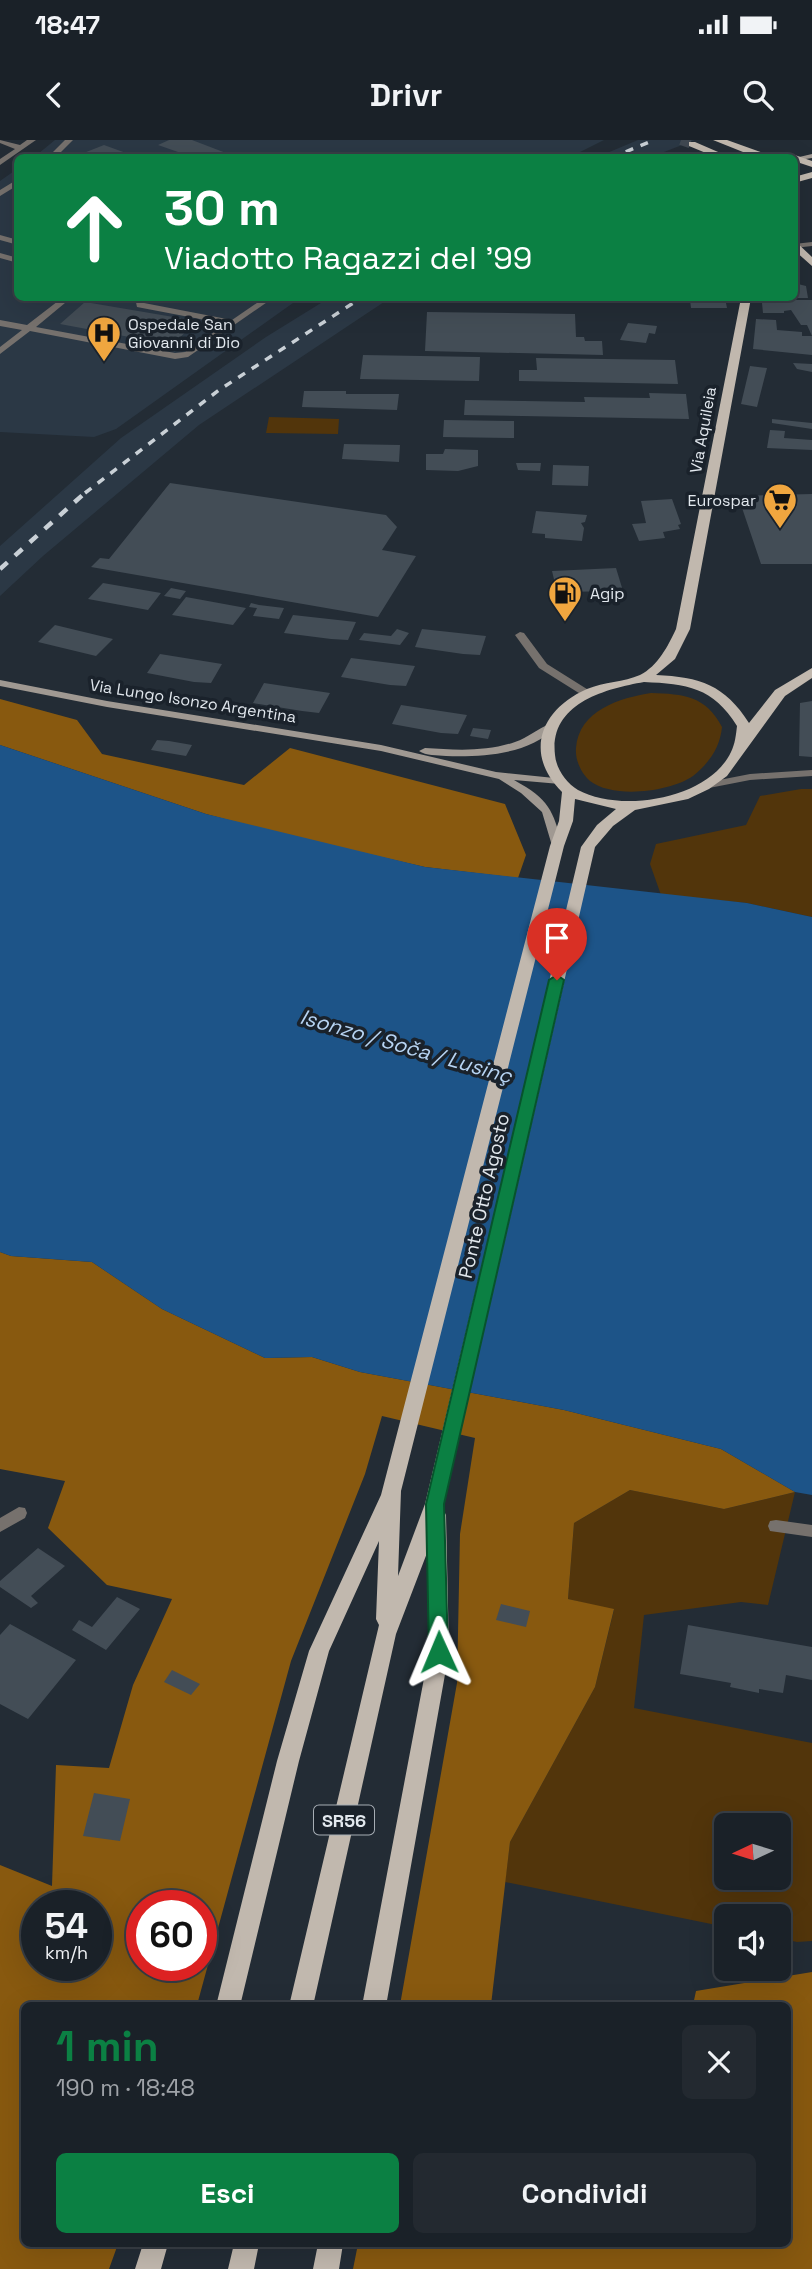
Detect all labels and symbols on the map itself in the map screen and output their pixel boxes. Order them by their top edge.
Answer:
hospital icon: Ospedale San Giovanni di Dio [85,314,123,363]
place label: Ospedale San Giovanni di Dio [128,314,240,353]
street label: Via Aquileia [685,385,721,475]
supermarket icon: Eurospar [761,481,799,530]
place label: Eurospar [688,490,756,511]
fuel station icon: Agip [546,574,584,623]
place label: Agip [590,583,625,604]
street label: Via Lungo Isonzo Argentina [88,674,298,728]
pin [527,908,587,980]
water label: Isonzo / Soča / Lusinç [297,1003,516,1090]
street label: Ponte Otto Agosto [453,1111,515,1281]
position arrow [402,1615,476,1689]
road number: SR56 [314,1806,374,1834]
north arrow [714,1813,791,1890]
speed limit sign: 60 [126,1890,217,1981]

